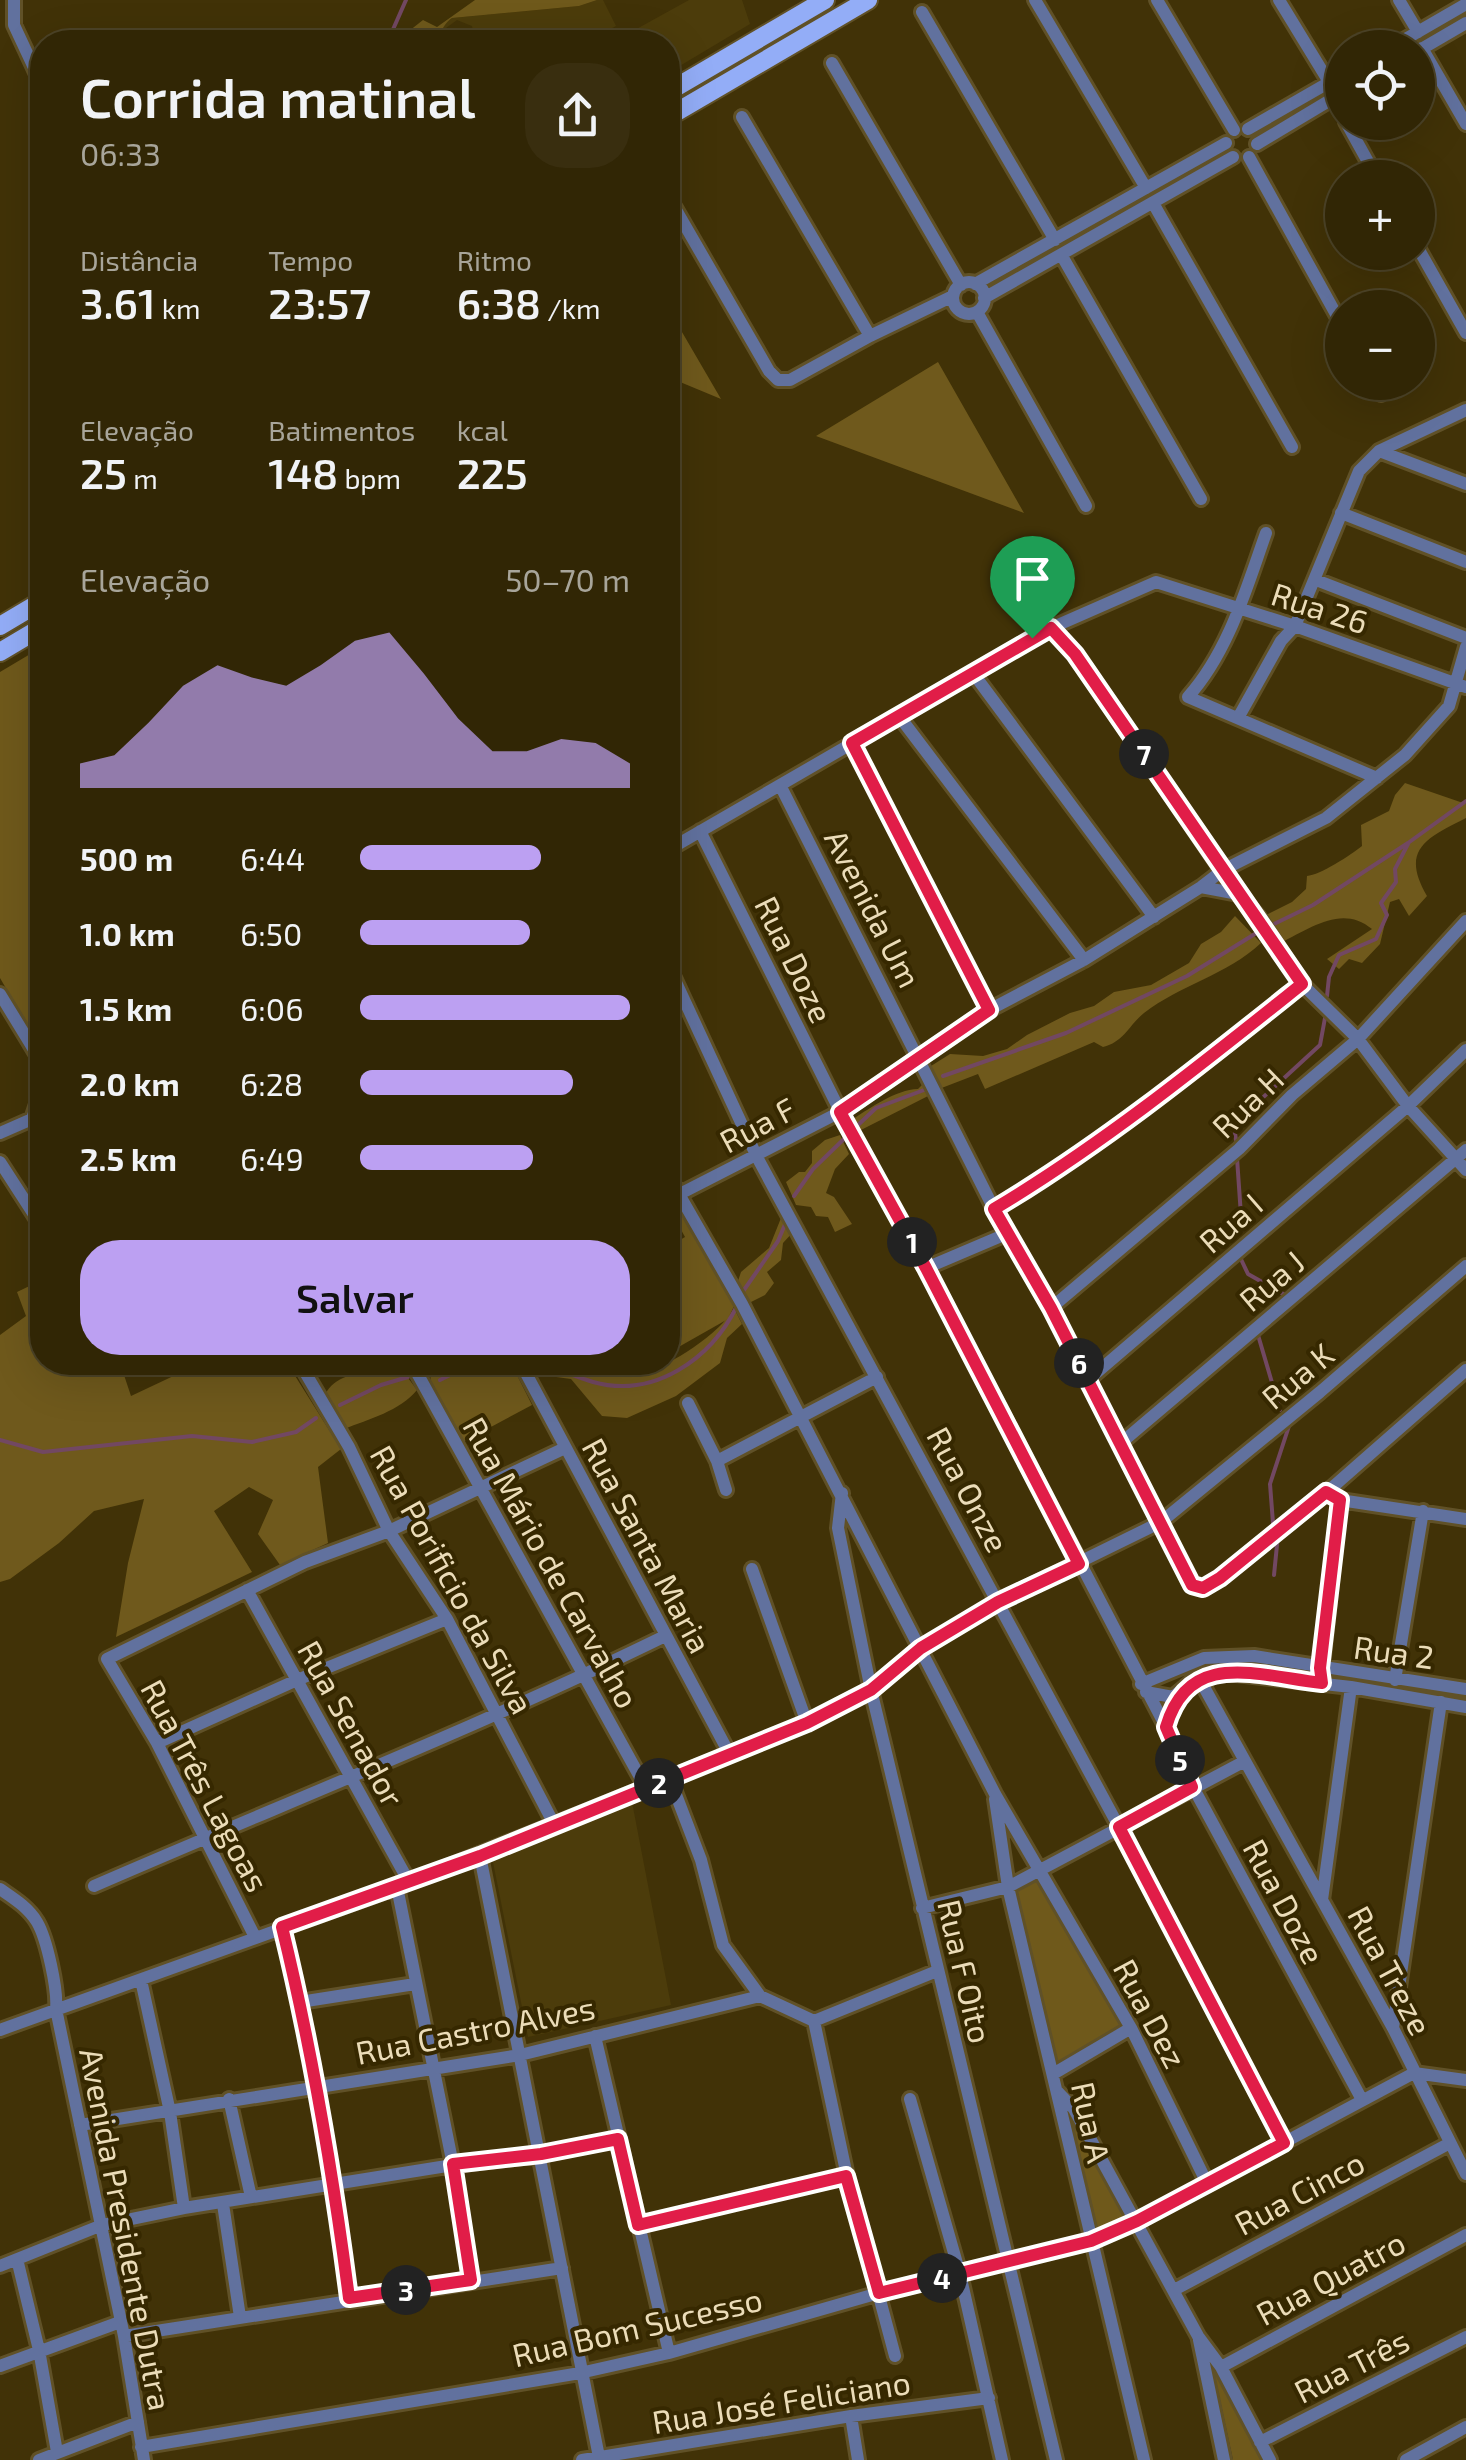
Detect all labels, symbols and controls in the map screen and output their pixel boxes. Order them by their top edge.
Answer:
map controls [1325,30,1435,400]
button: locate [1325,30,1435,140]
text: Corrida matinal [80,63,476,129]
button: share [525,63,630,168]
text: 06:33 [80,134,161,172]
button: + [1325,160,1435,270]
text: Distância [80,243,198,277]
text: Tempo [268,243,353,277]
text: Ritmo [457,243,532,277]
text: 3.61 [80,277,156,327]
text: 23:57 [268,277,371,327]
text: 6:38 [457,277,541,327]
button: − [1325,290,1435,400]
text: km [156,291,201,325]
text: /km [541,291,601,325]
text: Elevação [80,413,194,447]
text: Batimentos [268,413,415,447]
text: kcal [457,413,508,447]
text: 25 [80,447,127,497]
text: 148 [268,447,338,497]
text: 225 [457,447,528,497]
text: m [127,461,158,495]
text: bpm [338,461,401,495]
pin [990,536,1075,639]
icon: arrive [1005,551,1060,606]
text: Elevação [80,560,210,598]
text: 50–70 m [505,560,630,598]
street label: Rua 26 [1267,574,1373,640]
pin: 7 [1119,729,1169,779]
text: 7 [1137,737,1151,771]
street label: Avenida Um [818,823,930,993]
text: 500 m [80,839,173,877]
text: 6:44 [240,839,305,877]
street label: Rua Doze [748,890,842,1028]
text: 1.0 km [80,914,175,952]
text: 6:50 [240,914,302,952]
text: 1.5 km [80,989,172,1027]
text: 6:06 [240,989,303,1027]
street label: Rua H [1204,1059,1290,1145]
text: 2.0 km [80,1064,180,1102]
text: 6:28 [240,1064,303,1102]
street label: Rua F [713,1088,801,1160]
text: 2.5 km [80,1139,177,1177]
text: 6:49 [240,1139,304,1177]
street label: Rua I [1191,1184,1269,1260]
pin: 1 [887,1217,937,1267]
text: 1 [906,1225,918,1259]
button: Salvar [80,1240,630,1355]
street label: Rua J [1231,1242,1311,1318]
street label: Rua K [1254,1334,1341,1416]
pin: 6 [1054,1338,1104,1388]
text: 6 [1071,1346,1087,1380]
street label: Rua Mário de Carvalho [456,1410,648,1714]
street label: Rua Onze [920,1420,1018,1558]
street label: Rua Santa Maria [575,1431,721,1659]
street label: Rua Porificio da Silva [363,1438,543,1720]
street label: Rua 2 [1351,1627,1437,1675]
street label: Rua Senador [291,1634,413,1813]
street label: Rua Três Lagoas [134,1673,278,1897]
pin: 5 [1155,1735,1205,1785]
text: 5 [1172,1743,1188,1777]
pin: 2 [634,1758,684,1808]
text: 2 [651,1766,667,1800]
street label: Rua Doze [1236,1832,1334,1970]
street label: Rua F Oito [931,1895,1001,2047]
street label: Rua Treze [1341,1899,1441,2041]
street label: Rua Dez [1107,1952,1195,2074]
street label: Rua Castro Alves [352,1987,598,2071]
street label: Avenida Presidente Dutra [73,2045,181,2413]
street label: Rua A [1065,2078,1119,2166]
street label: Rua Cinco [1228,2142,1370,2242]
street label: Rua Quatro [1249,2222,1411,2333]
pin: 4 [917,2253,967,2303]
text: 4 [933,2261,951,2295]
pin: 3 [381,2265,431,2315]
text: 3 [398,2273,414,2307]
street label: Rua Bom Sucesso [508,2279,766,2373]
street label: Rua Três [1287,2320,1415,2410]
street label: Rua José Feliciano [649,2362,913,2440]

